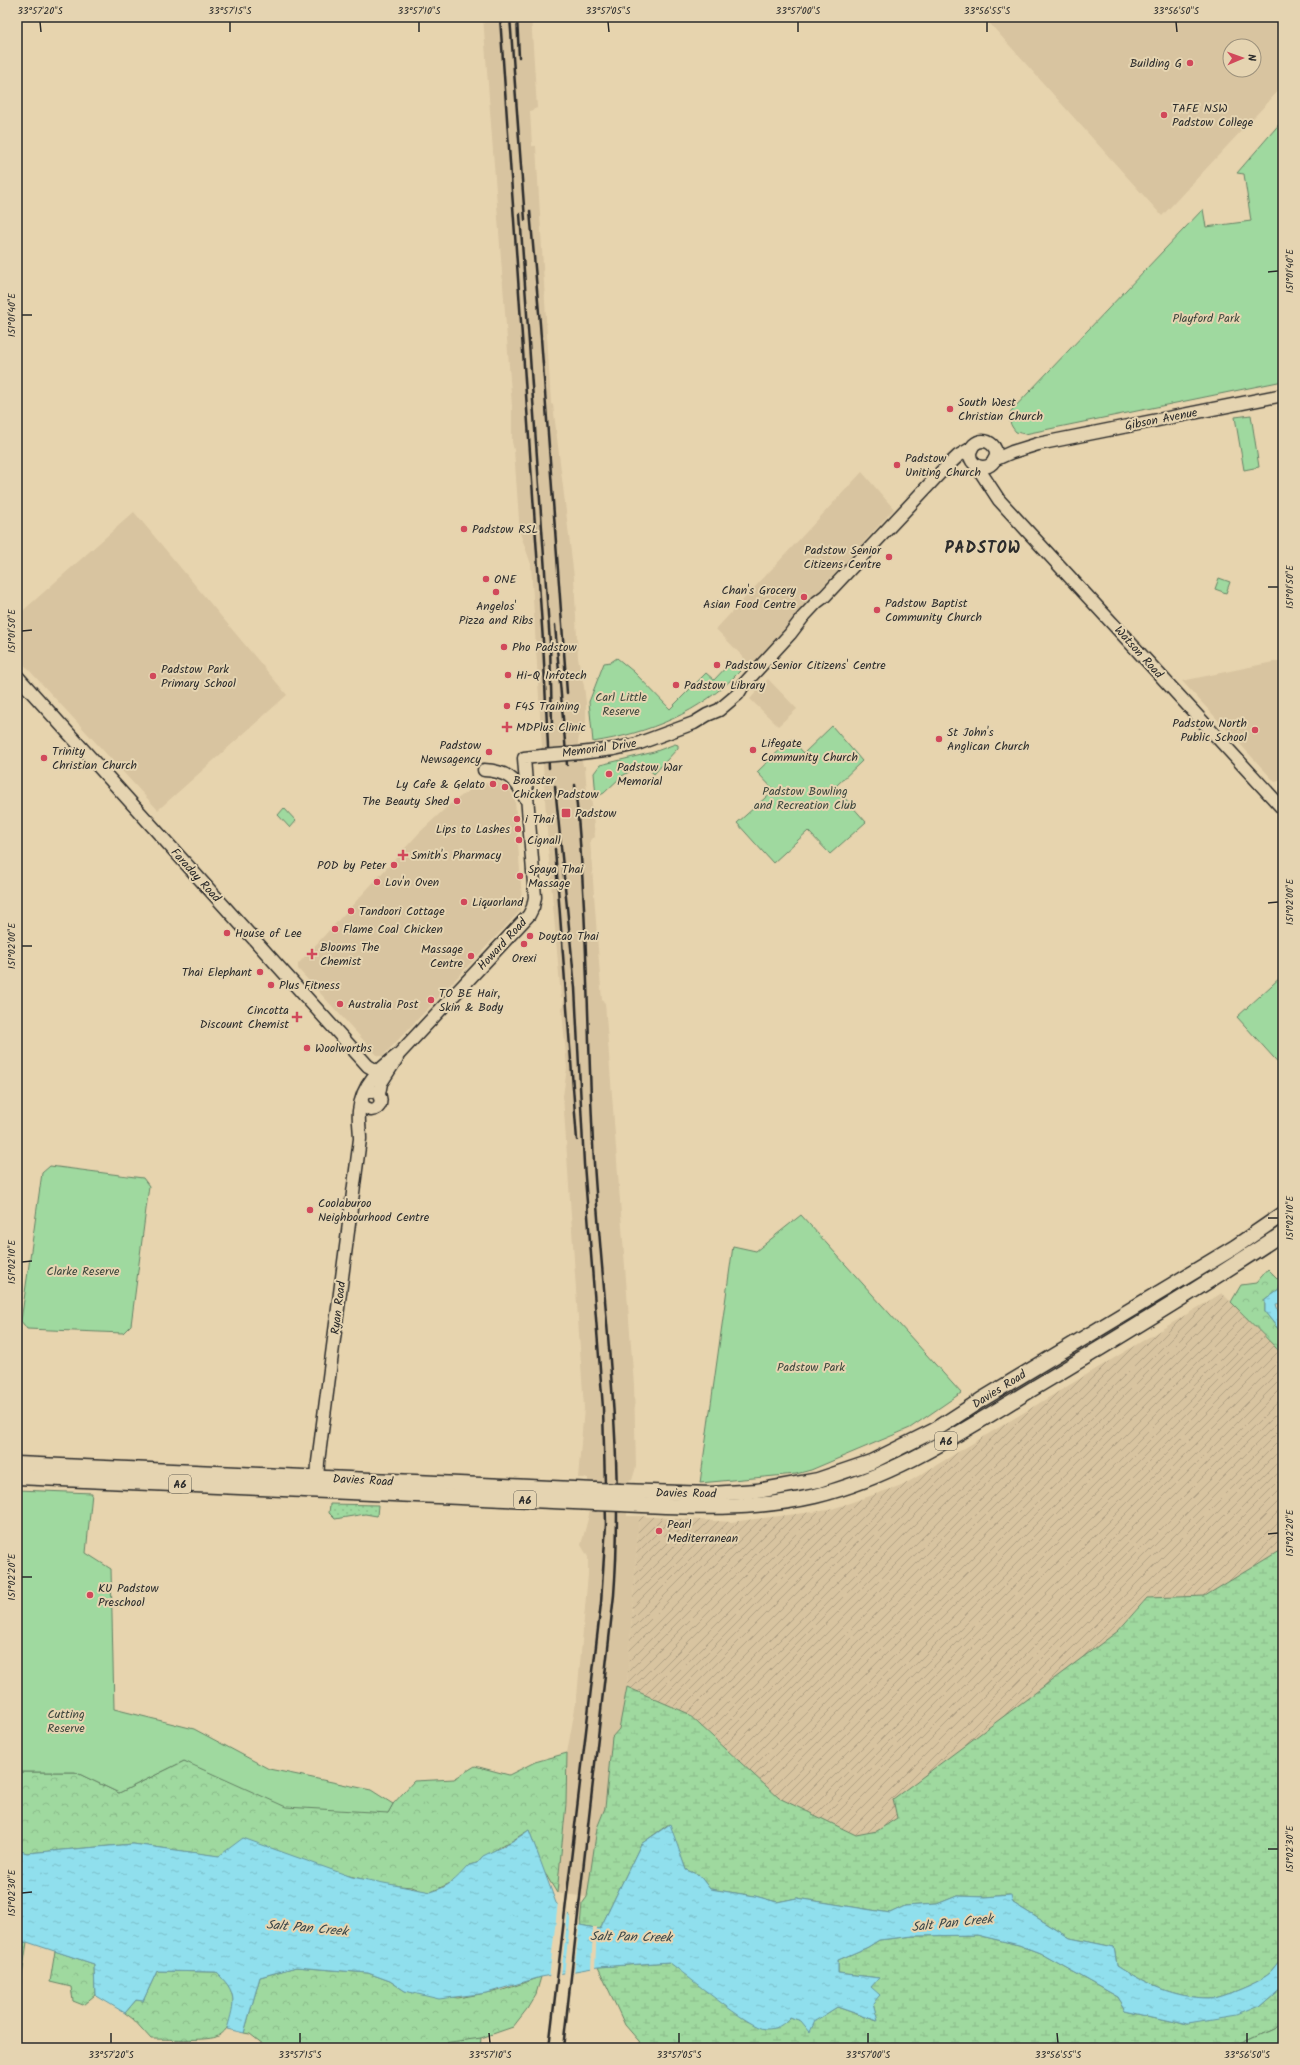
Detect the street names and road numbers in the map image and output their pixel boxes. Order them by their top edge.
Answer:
street label: Gibson Avenue [1123,403,1200,436]
street label: Watson Road [1110,622,1168,684]
street label: Memorial Drive [561,734,638,763]
street label: Faraday Road [166,844,226,908]
street label: Howard Road [473,913,533,975]
street label: Ryan Road [326,1279,351,1336]
street label: Davies Road [968,1365,1031,1414]
road number: A6 [935,1432,957,1450]
street label: Davies Road [332,1469,395,1492]
road number: A6 [169,1475,191,1493]
street label: Davies Road [655,1483,717,1504]
road number: A6 [514,1491,536,1509]

